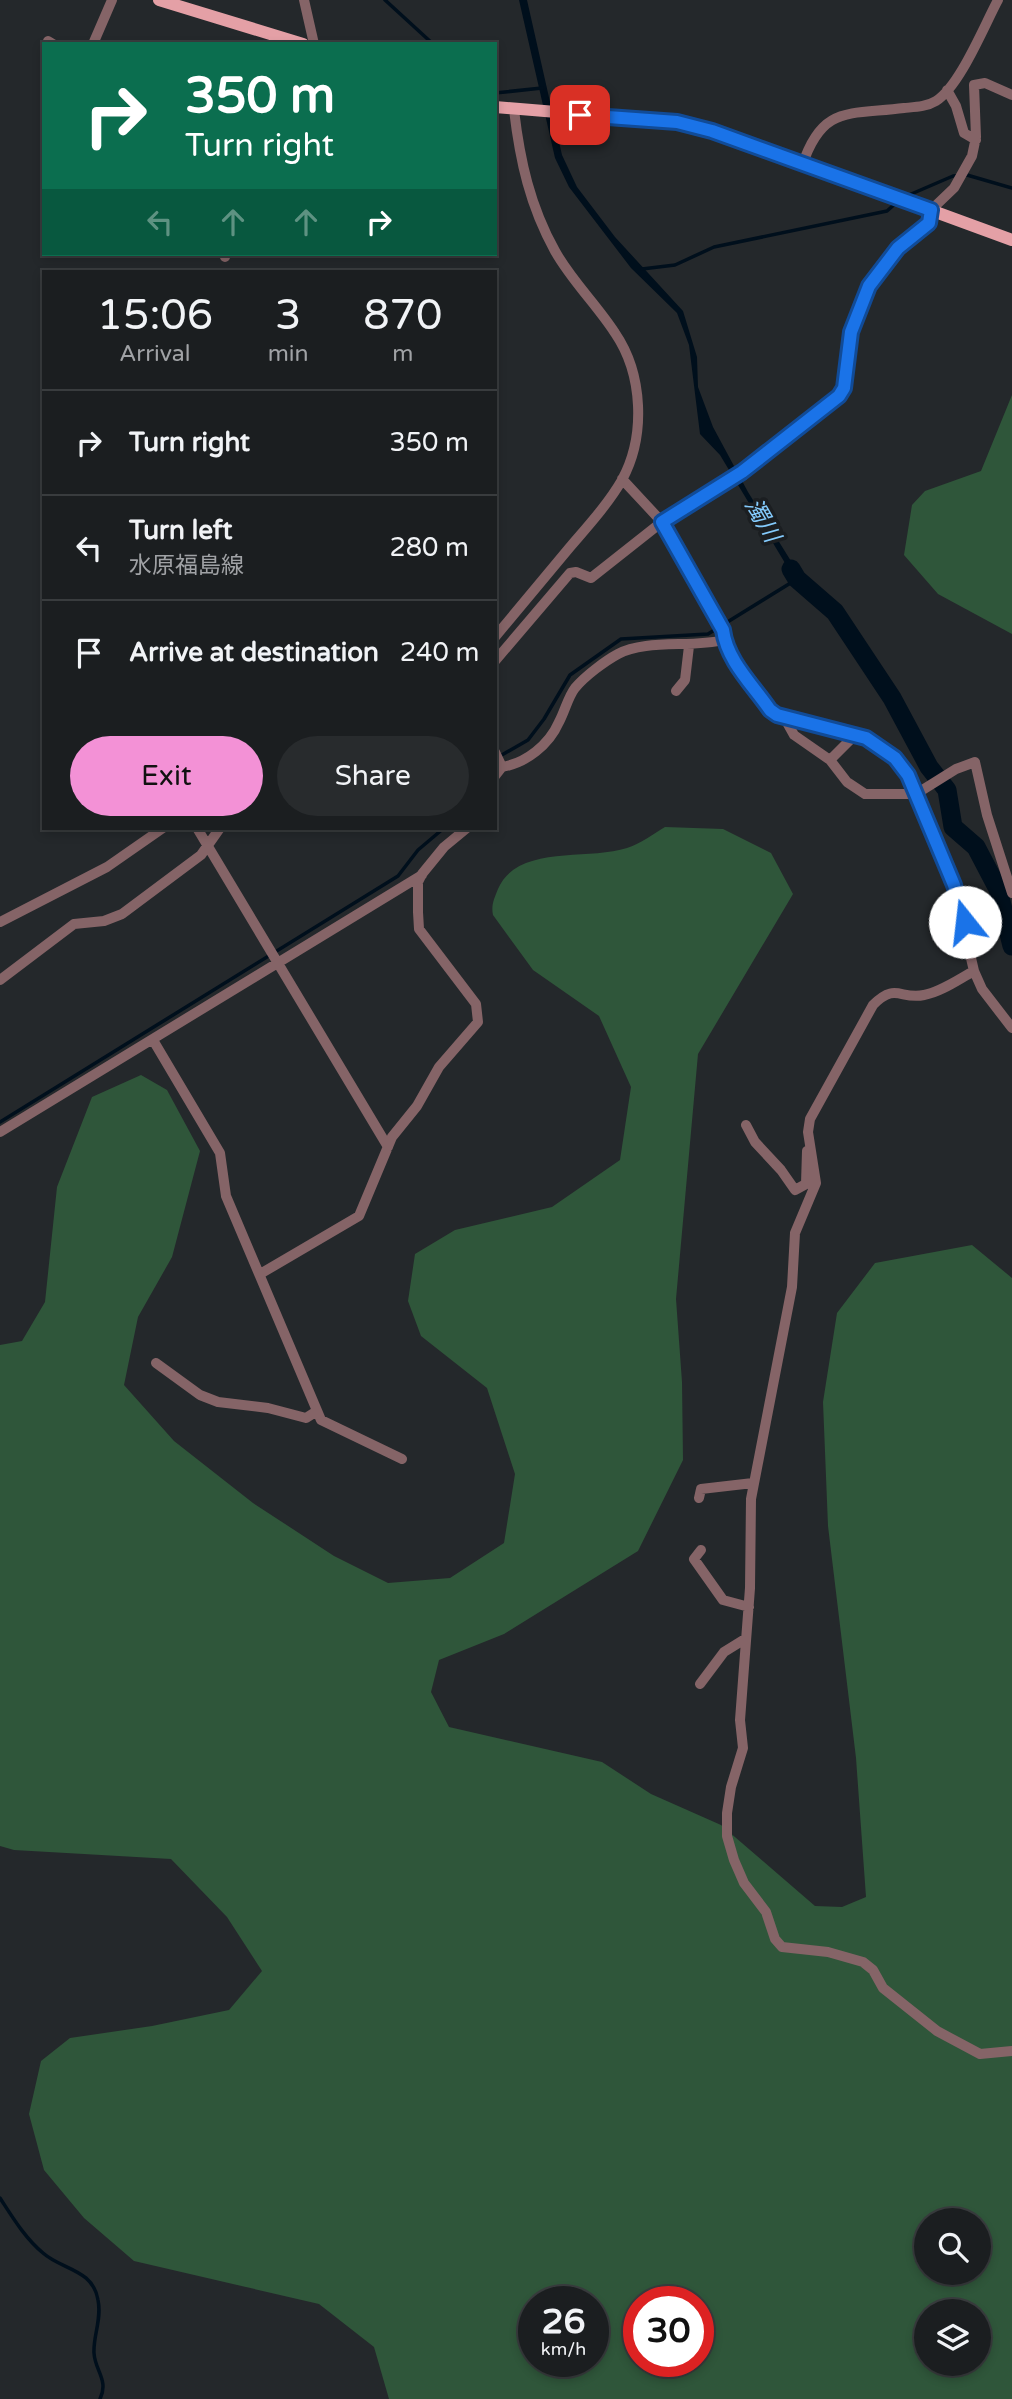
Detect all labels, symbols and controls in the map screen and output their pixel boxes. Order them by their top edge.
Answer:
text: 350 m [185,67,335,126]
icon: right [70,70,161,161]
pin [550,85,610,145]
icon: arrive [561,96,599,134]
text: Turn right [185,127,334,165]
icon: left [141,203,179,241]
icon: ahead [214,203,252,241]
icon: ahead [287,203,325,241]
icon: right [360,203,398,241]
text: 15:06 [97,290,213,341]
text: 3 [275,290,301,341]
text: 870 [363,290,442,341]
text: Arrival [119,340,190,368]
text: min [268,340,309,368]
text: m [392,340,413,368]
icon: right [70,424,108,462]
text: Turn right [129,427,250,458]
text: 350 m [389,427,469,458]
water label: 濁川 [739,494,787,550]
text: Turn left [129,515,232,546]
icon: left [70,529,108,567]
text: 280 m [389,532,469,563]
text: 水原福島線 [129,552,244,580]
icon: arrive [70,634,108,672]
text: Arrive at destination [129,637,379,668]
text: 240 m [400,637,479,668]
button: Exit [70,736,263,816]
button: Share [277,736,469,816]
position arrow [928,885,1002,959]
map controls [914,2208,991,2376]
button: search [914,2208,991,2285]
speed limit sign: 30 [623,2286,714,2377]
button: layers [914,2299,991,2376]
text: 26 [542,2301,585,2343]
text: km/h [541,2338,586,2360]

